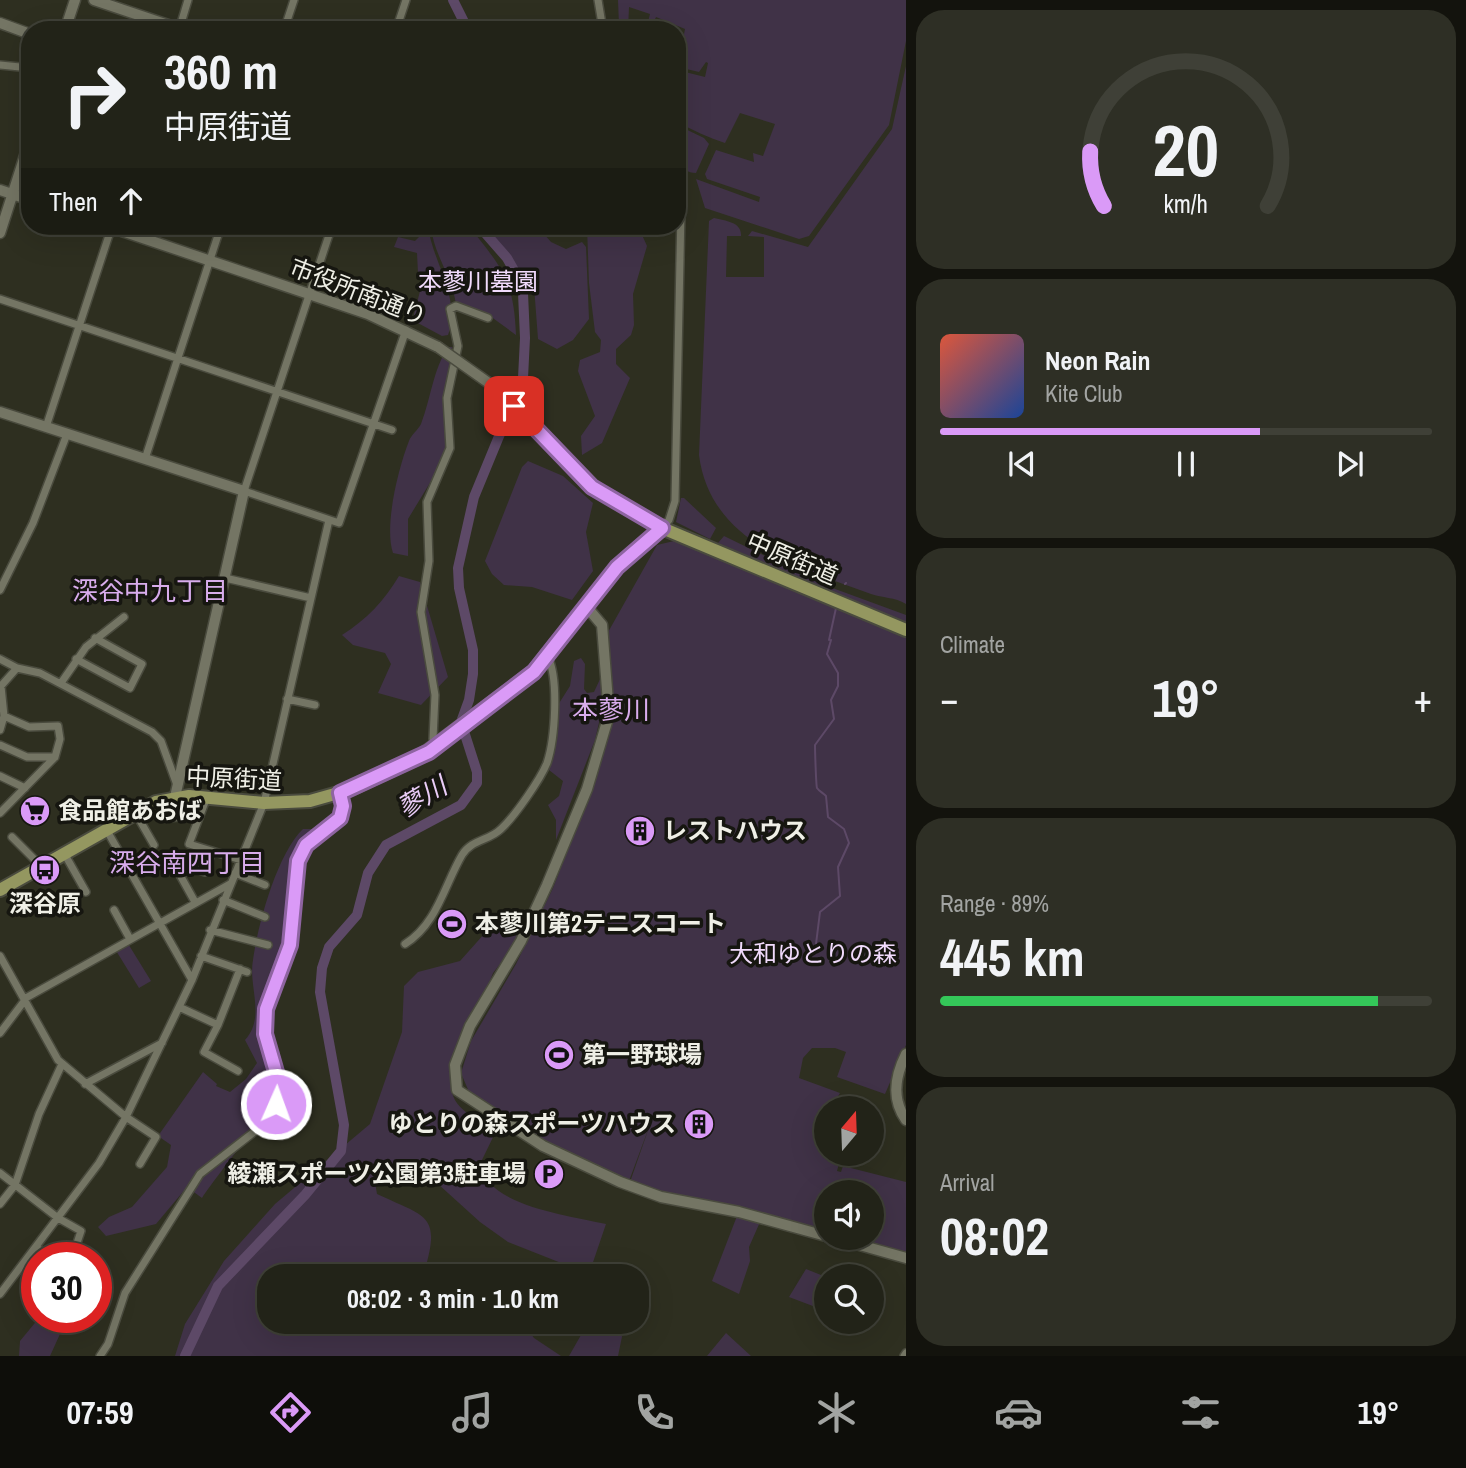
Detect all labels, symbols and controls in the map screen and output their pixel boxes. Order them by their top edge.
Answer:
text: 360 m [164,38,278,104]
icon: right [49,49,140,140]
text: 20 [1153,101,1219,199]
text: 中原街道 [164,105,292,148]
icon: ahead [112,182,150,220]
text: Then [49,184,98,219]
text: km/h [1164,186,1208,220]
street label: 市役所南通り [285,250,431,332]
park label: 本蓼川墓園 [418,265,538,297]
text: Neon Rain [1045,343,1150,378]
pin [484,376,544,436]
text: Kite Club [1045,378,1123,409]
icon: arrive [495,387,533,425]
icon: previous [1003,445,1041,483]
icon: pause [1167,445,1205,483]
icon: next [1331,445,1369,483]
street label: 中原街道 [742,525,843,592]
district label: 深谷中九丁目 [72,573,228,608]
text: Climate [940,629,1005,660]
text: 19° [1152,663,1220,733]
text: − [940,673,958,724]
text: + [1414,673,1432,724]
district label: 本蓼川 [572,692,650,727]
street label: 中原街道 [185,760,283,796]
water label: 蓼川 [390,767,456,825]
supermarket icon: 食品館あおば [18,794,52,828]
place label: 食品館あおば [58,794,202,826]
building icon: レストハウス [623,814,657,848]
place label: レストハウス [663,814,807,846]
district label: 深谷南四丁目 [109,845,265,880]
bus stop icon: 深谷原 [28,853,62,887]
place label: 深谷原 [9,887,81,919]
text: Range · 89% [940,888,1049,919]
sports icon: 本蓼川第2テニスコート [435,907,469,941]
place label: 本蓼川第2テニスコート [475,907,726,939]
text: 445 km [940,922,1085,992]
park label: 大和ゆとりの森 [729,937,897,969]
sports icon: 第一野球場 [542,1038,576,1072]
place label: 第一野球場 [582,1038,702,1070]
position arrow [239,1067,313,1141]
north arrow [814,1096,884,1166]
map controls [814,1096,884,1334]
place label: ゆとりの森スポーツハウス [388,1107,676,1139]
building icon: ゆとりの森スポーツハウス [682,1107,716,1141]
place label: 綾瀬スポーツ公園第3駐車場 [228,1157,526,1189]
parking icon: 綾瀬スポーツ公園第3駐車場 [532,1157,566,1191]
text: Arrival [940,1167,995,1198]
button: sound [814,1180,884,1250]
text: 08:02 [940,1201,1049,1271]
speed limit sign: 30 [21,1242,112,1333]
button: search [814,1264,884,1334]
text: 08:02 · 3 min · 1.0 km [347,1281,559,1316]
icon: directions [266,1388,315,1437]
icon: music [448,1388,497,1437]
icon: phone [630,1388,679,1437]
icon: climate [812,1388,861,1437]
icon: car [994,1388,1043,1437]
icon: filters [1176,1388,1225,1437]
text: 07:59 [66,1391,134,1434]
text: 19° [1358,1391,1400,1434]

